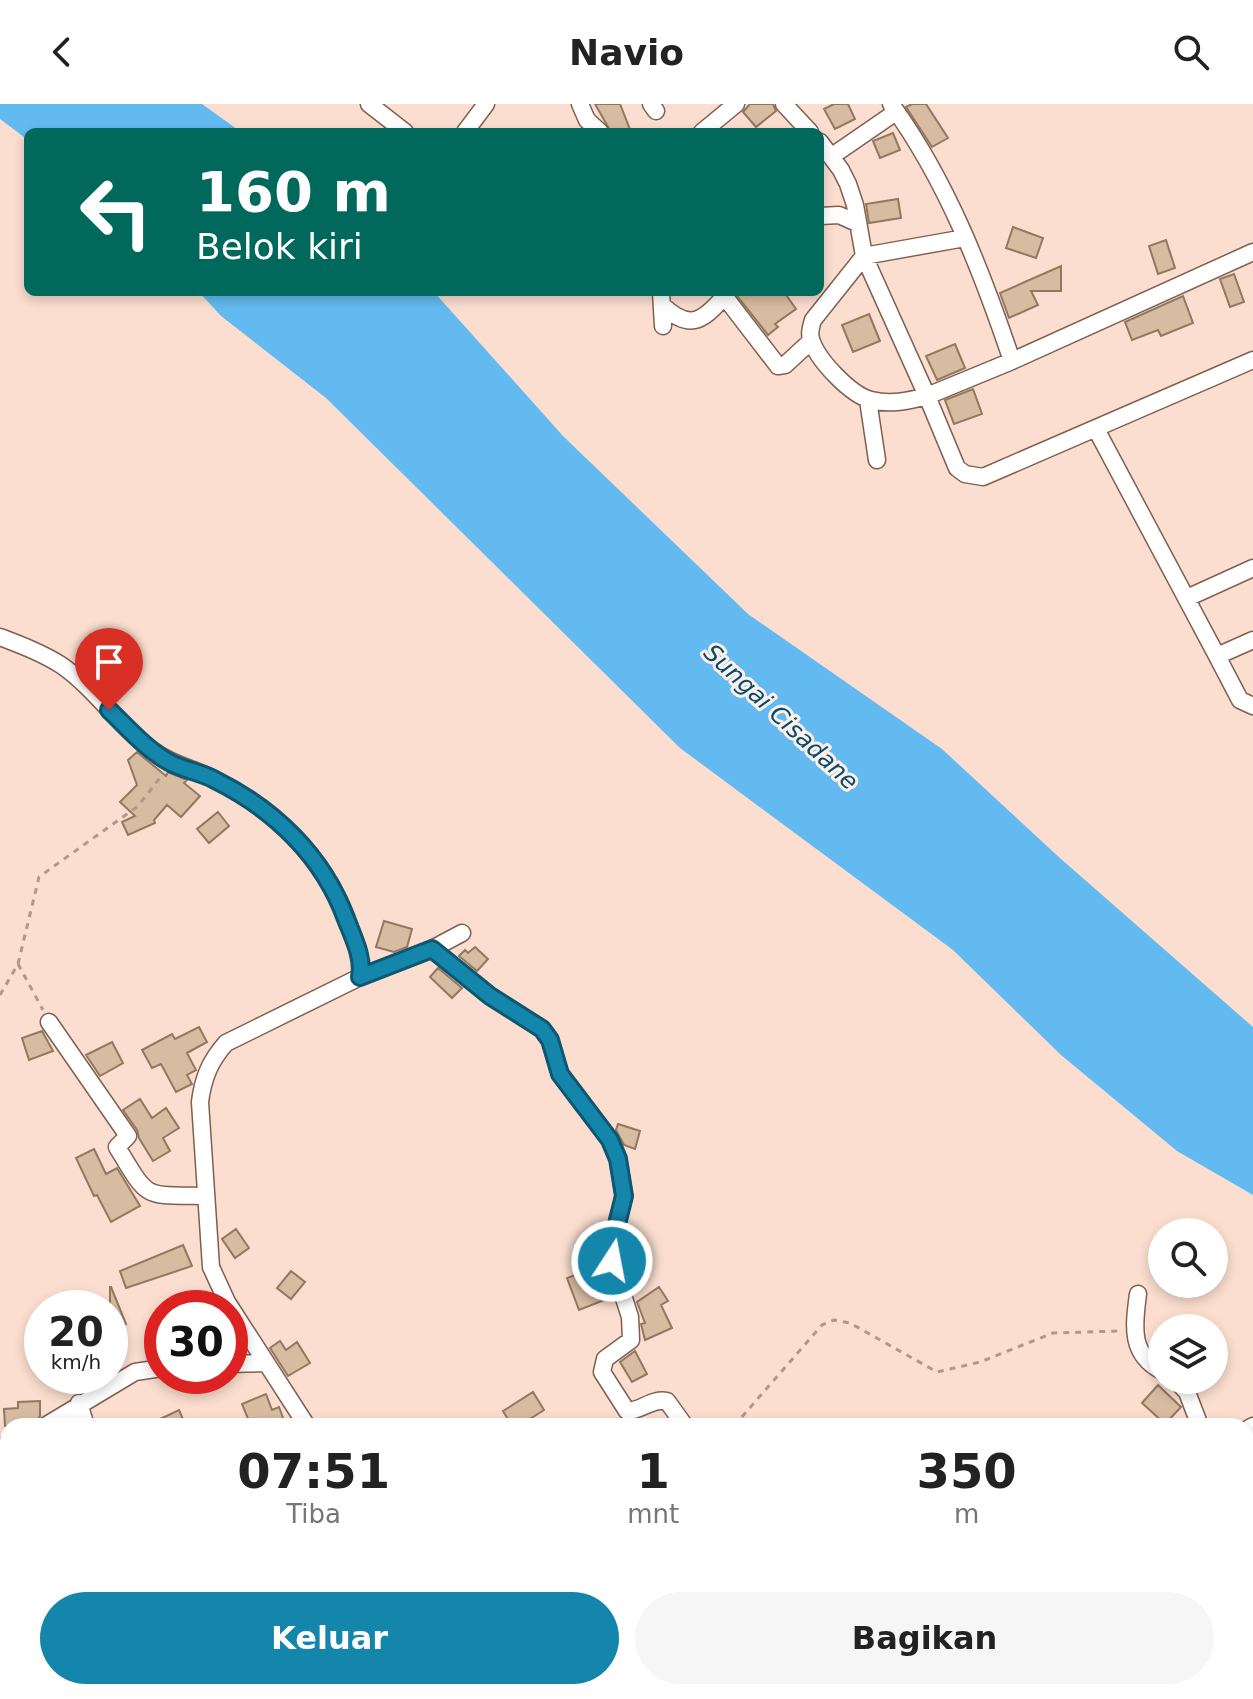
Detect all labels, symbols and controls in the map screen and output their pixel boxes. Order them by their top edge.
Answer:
icon: back [40,30,84,74]
icon: search [1169,30,1213,74]
text: Navio [569,32,684,73]
text: 160 m [196,159,391,224]
icon: left [64,160,168,264]
text: Belok kiri [196,226,363,267]
pin [75,628,143,710]
water label: Sungai Cisadane [698,638,864,796]
icon: arrive [87,640,131,684]
map controls [1148,1218,1228,1394]
button: search [1148,1218,1228,1298]
position arrow [570,1219,654,1303]
speed limit sign: 30 [144,1290,248,1394]
text: 20 [48,1309,104,1355]
button: layers [1148,1314,1228,1394]
text: km/h [51,1350,101,1374]
text: 07:51 [237,1443,390,1499]
text: 1 [637,1443,670,1499]
text: 350 [917,1443,1017,1499]
text: Tiba [286,1499,341,1529]
text: mnt [627,1499,679,1529]
text: m [954,1499,979,1529]
button: Keluar [40,1592,619,1684]
button: Bagikan [635,1592,1214,1684]

